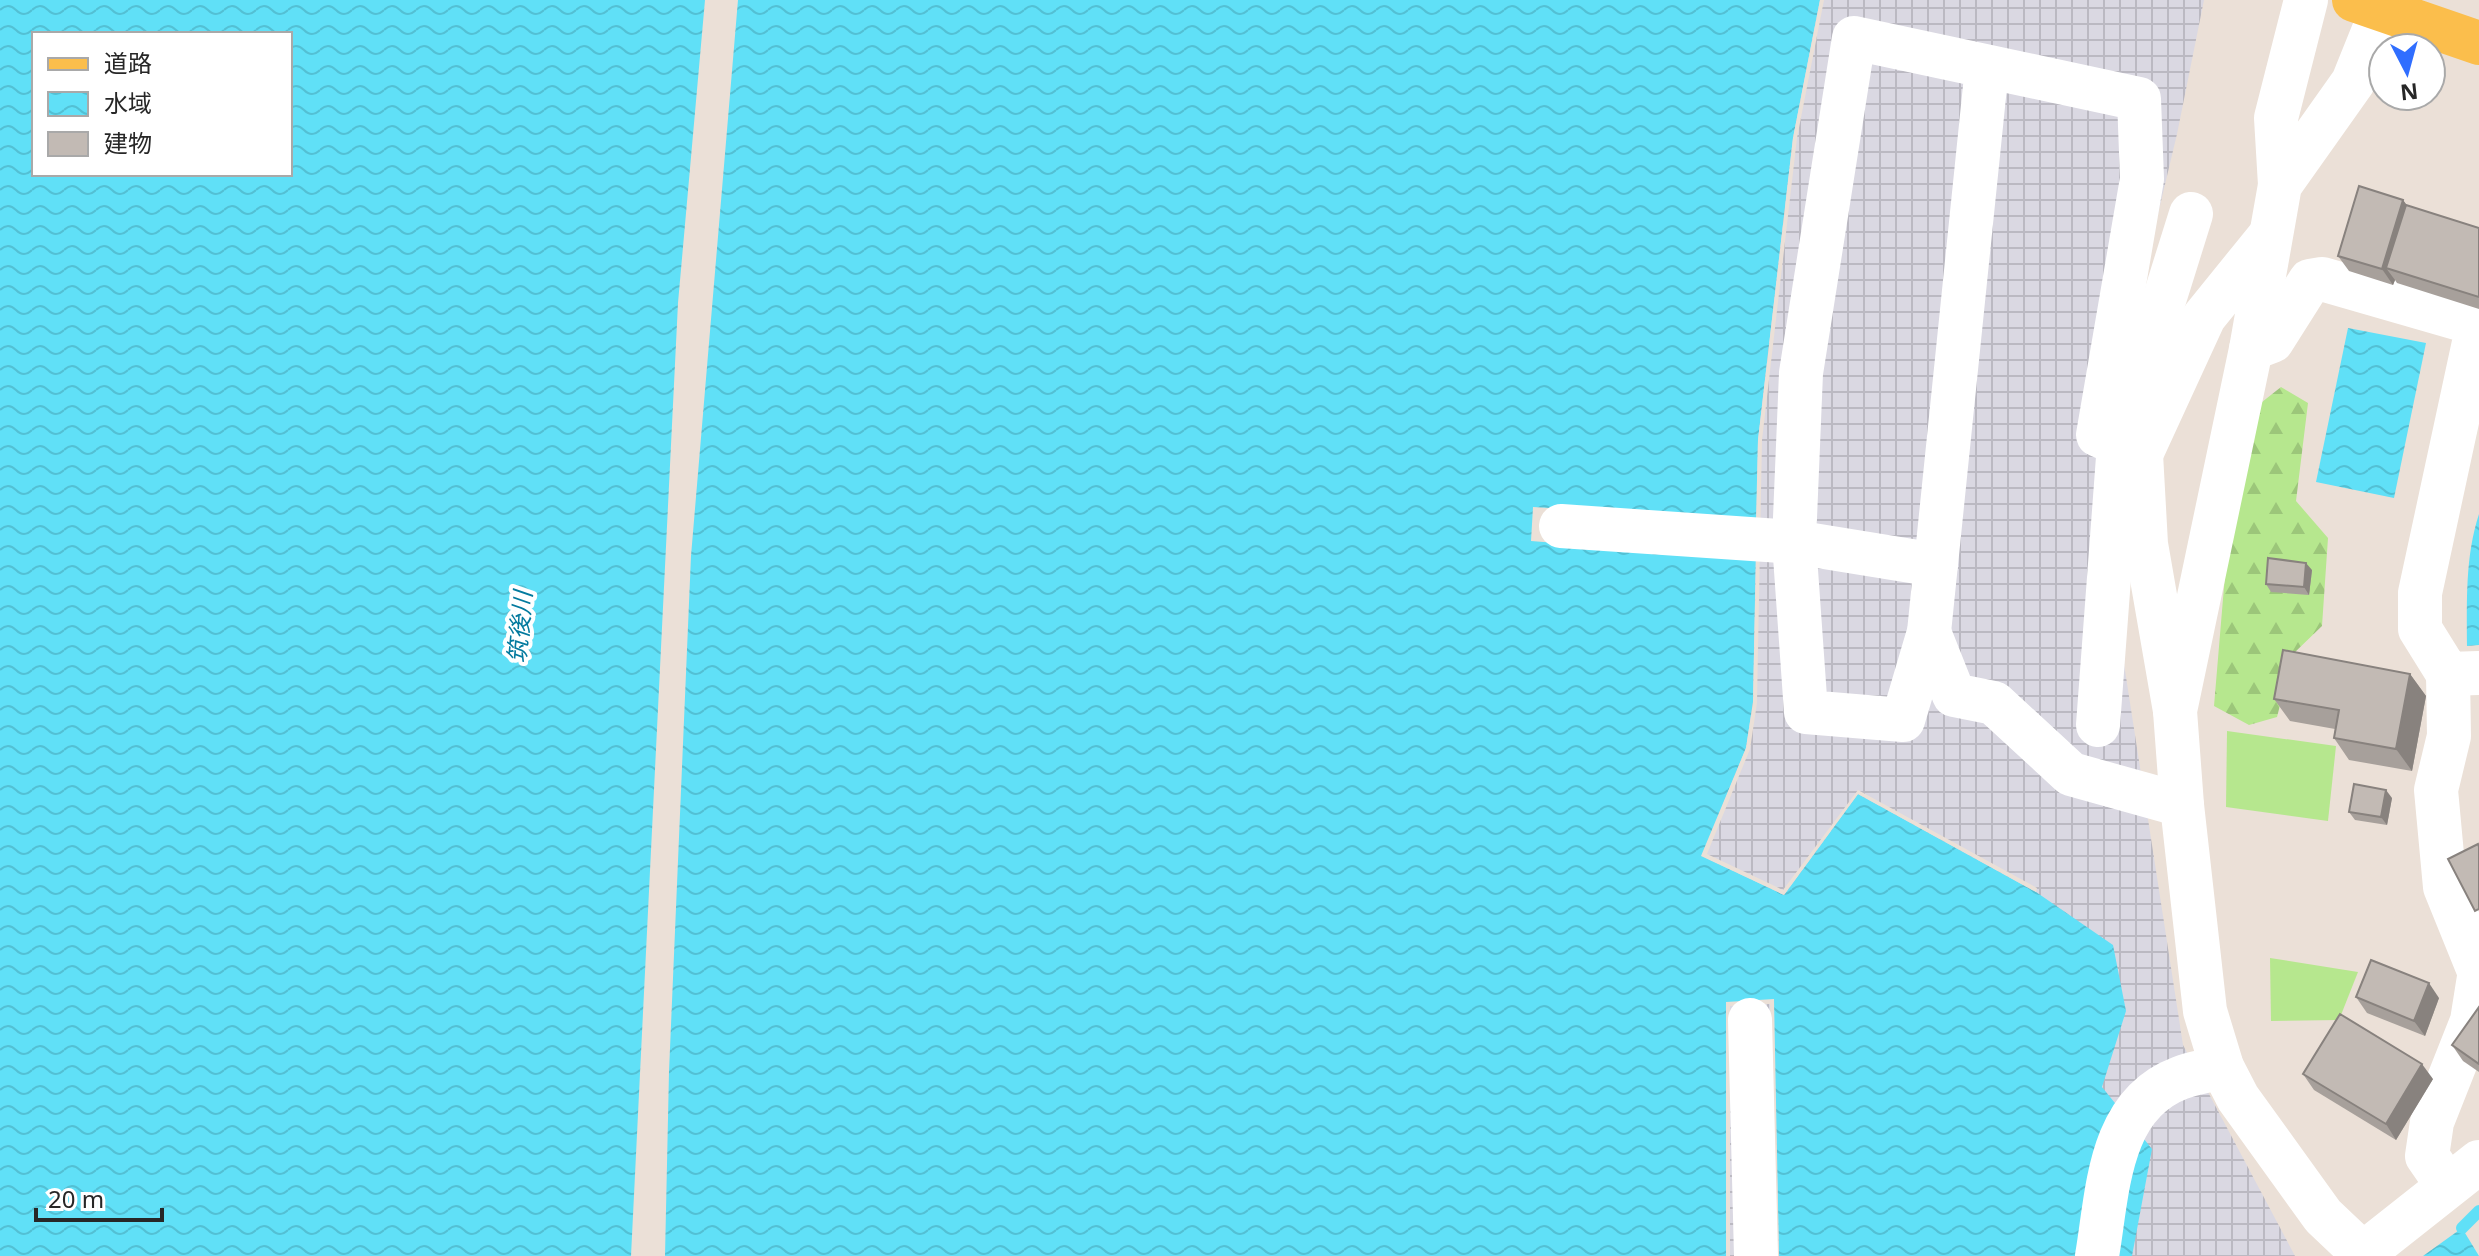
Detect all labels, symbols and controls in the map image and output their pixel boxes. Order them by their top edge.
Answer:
legend [32,32,292,176]
north arrow [2367,32,2447,112]
text: 道路 [104,46,152,79]
text: N [2399,77,2420,109]
text: 水域 [104,86,152,119]
text: 建物 [104,126,152,159]
water label: 筑後川 [499,587,539,664]
scale bar [36,1172,162,1222]
text: 20 m [48,1182,104,1215]

